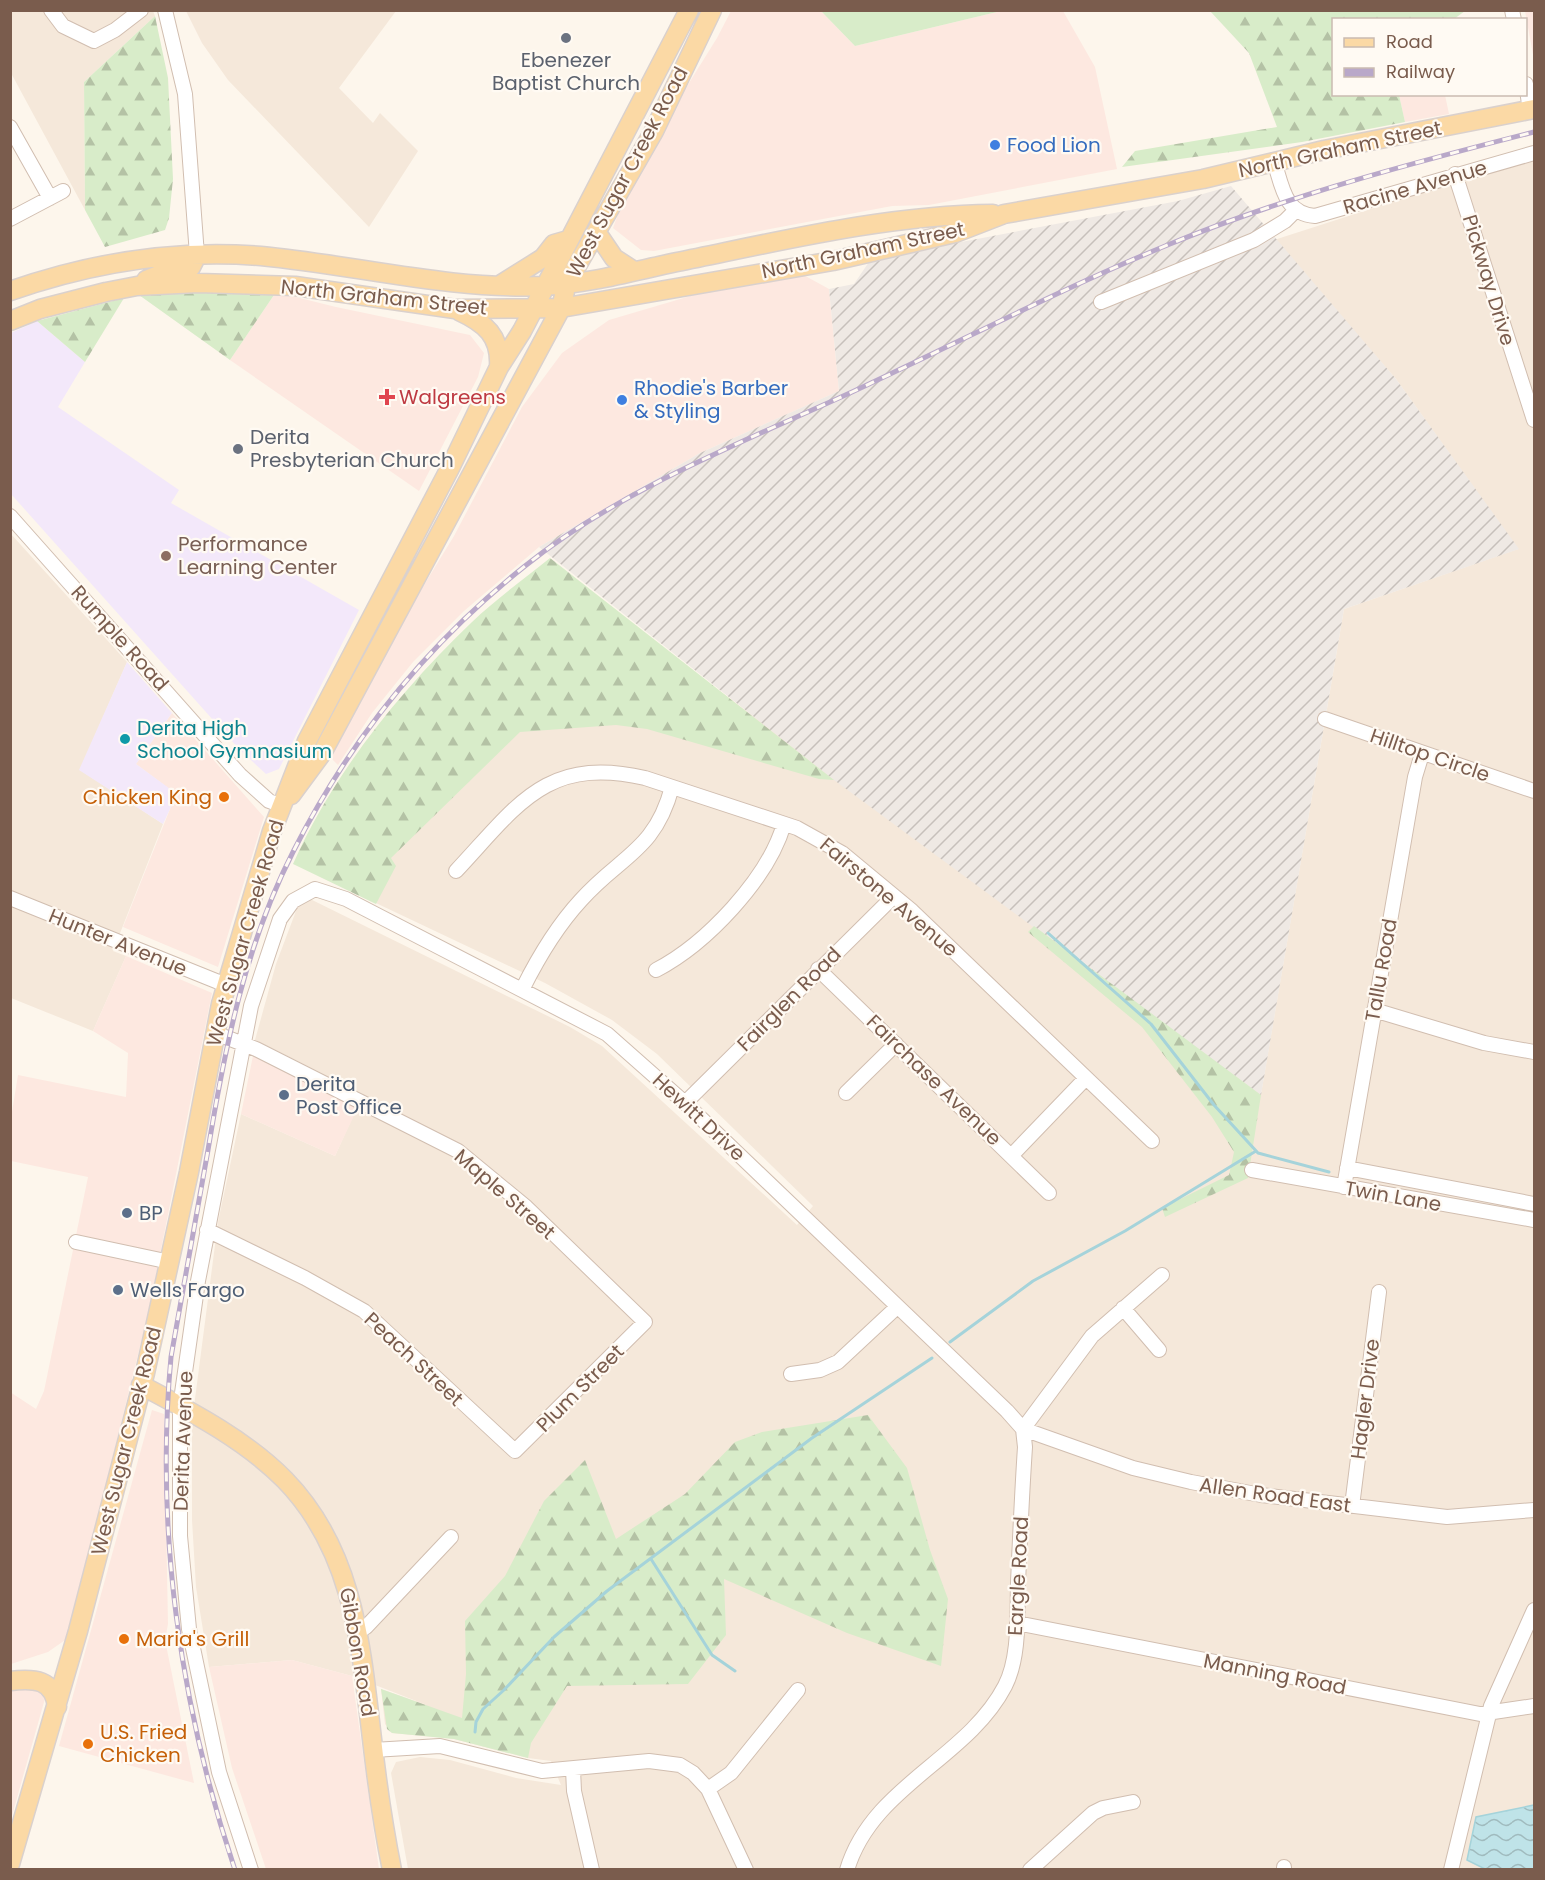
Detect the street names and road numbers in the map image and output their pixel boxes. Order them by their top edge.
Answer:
street label: West Sugar Creek Road [560,62,694,282]
street label: North Graham Street [1236,114,1444,184]
street label: Racine Avenue [1340,153,1490,221]
street label: Pickway Drive [1456,211,1522,349]
street label: North Graham Street [759,215,967,285]
street label: North Graham Street [280,272,488,322]
street label: Rumple Road [65,579,175,697]
street label: Hilltop Circle [1366,721,1494,789]
street label: West Sugar Creek Road [199,816,291,1050]
street label: Fairstone Avenue [814,831,964,963]
street label: Hunter Avenue [45,901,191,983]
street label: Tallu Road [1358,916,1404,1024]
street label: Fairglen Road [731,941,847,1057]
street label: Fairchase Avenue [860,1008,1008,1152]
street label: Hewitt Drive [646,1067,752,1167]
street label: Maple Street [448,1142,562,1246]
street label: Twin Lane [1342,1174,1444,1218]
street label: Peach Street [358,1306,470,1412]
street label: West Sugar Creek Road [84,1324,168,1558]
street label: Hagler Drive [1344,1337,1386,1461]
street label: Plum Street [530,1338,630,1438]
street label: Derita Avenue [167,1370,199,1512]
street label: Allen Road East [1197,1471,1353,1519]
street label: Eargle Road [1001,1516,1035,1636]
street label: Gibbon Road [333,1585,383,1719]
street label: Manning Road [1201,1646,1349,1702]

